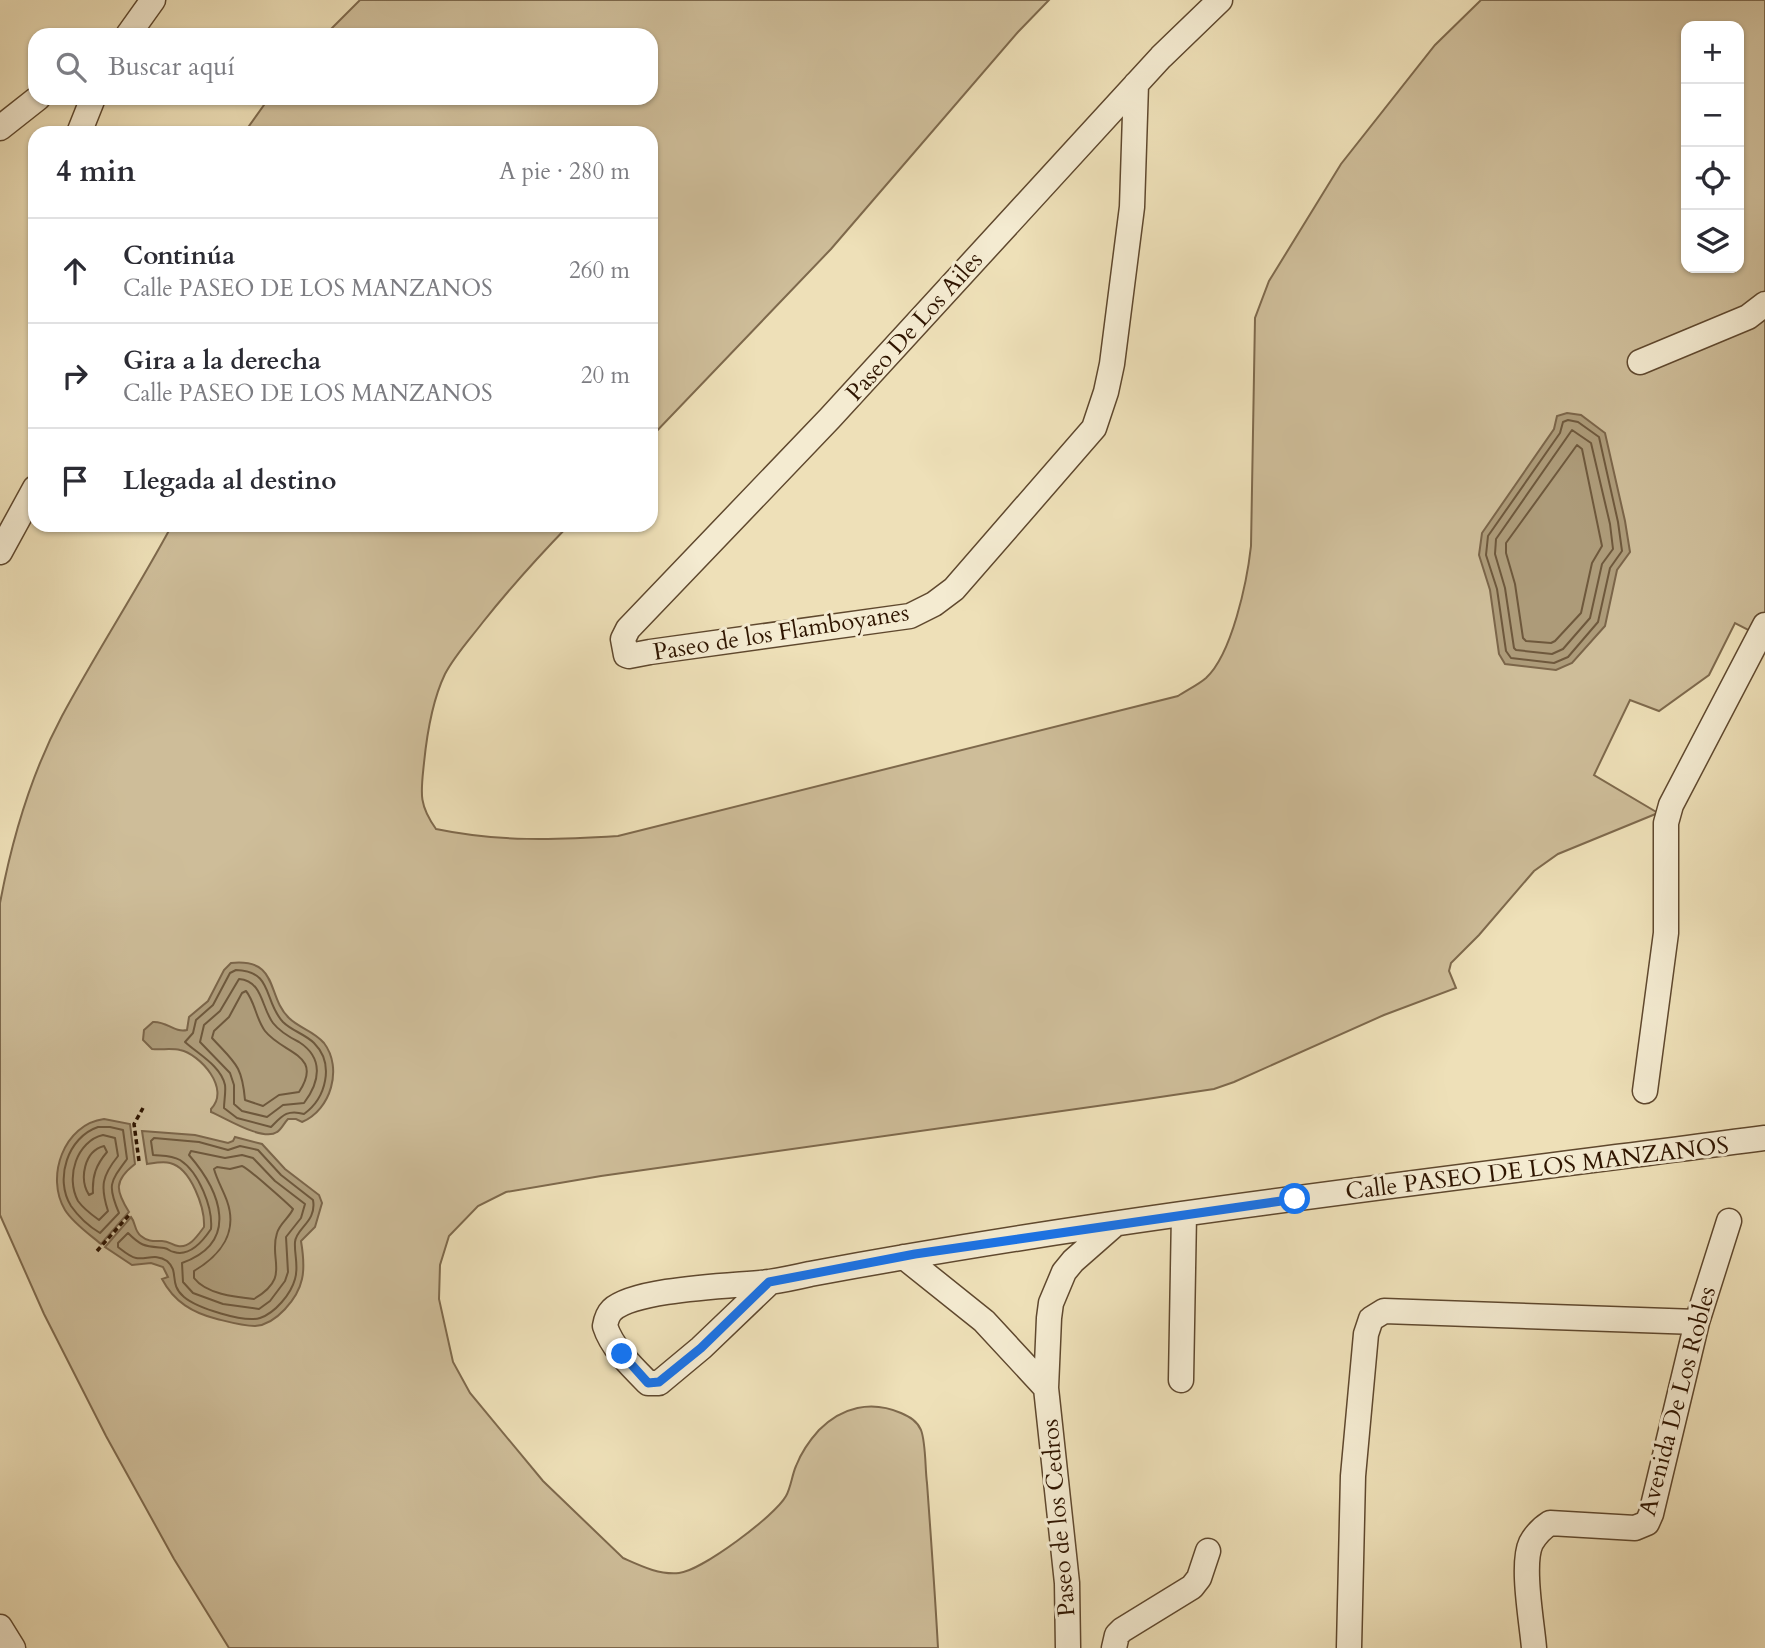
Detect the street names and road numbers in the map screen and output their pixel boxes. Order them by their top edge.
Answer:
street label: Paseo De Los Ailes [838,244,990,408]
street label: Paseo de los Flamboyanes [651,596,911,669]
street label: Calle PASEO DE LOS MANZANOS [1344,1129,1730,1208]
street label: Avenida De Los Robles [1631,1283,1724,1520]
street label: Paseo de los Cedros [1033,1418,1084,1618]

